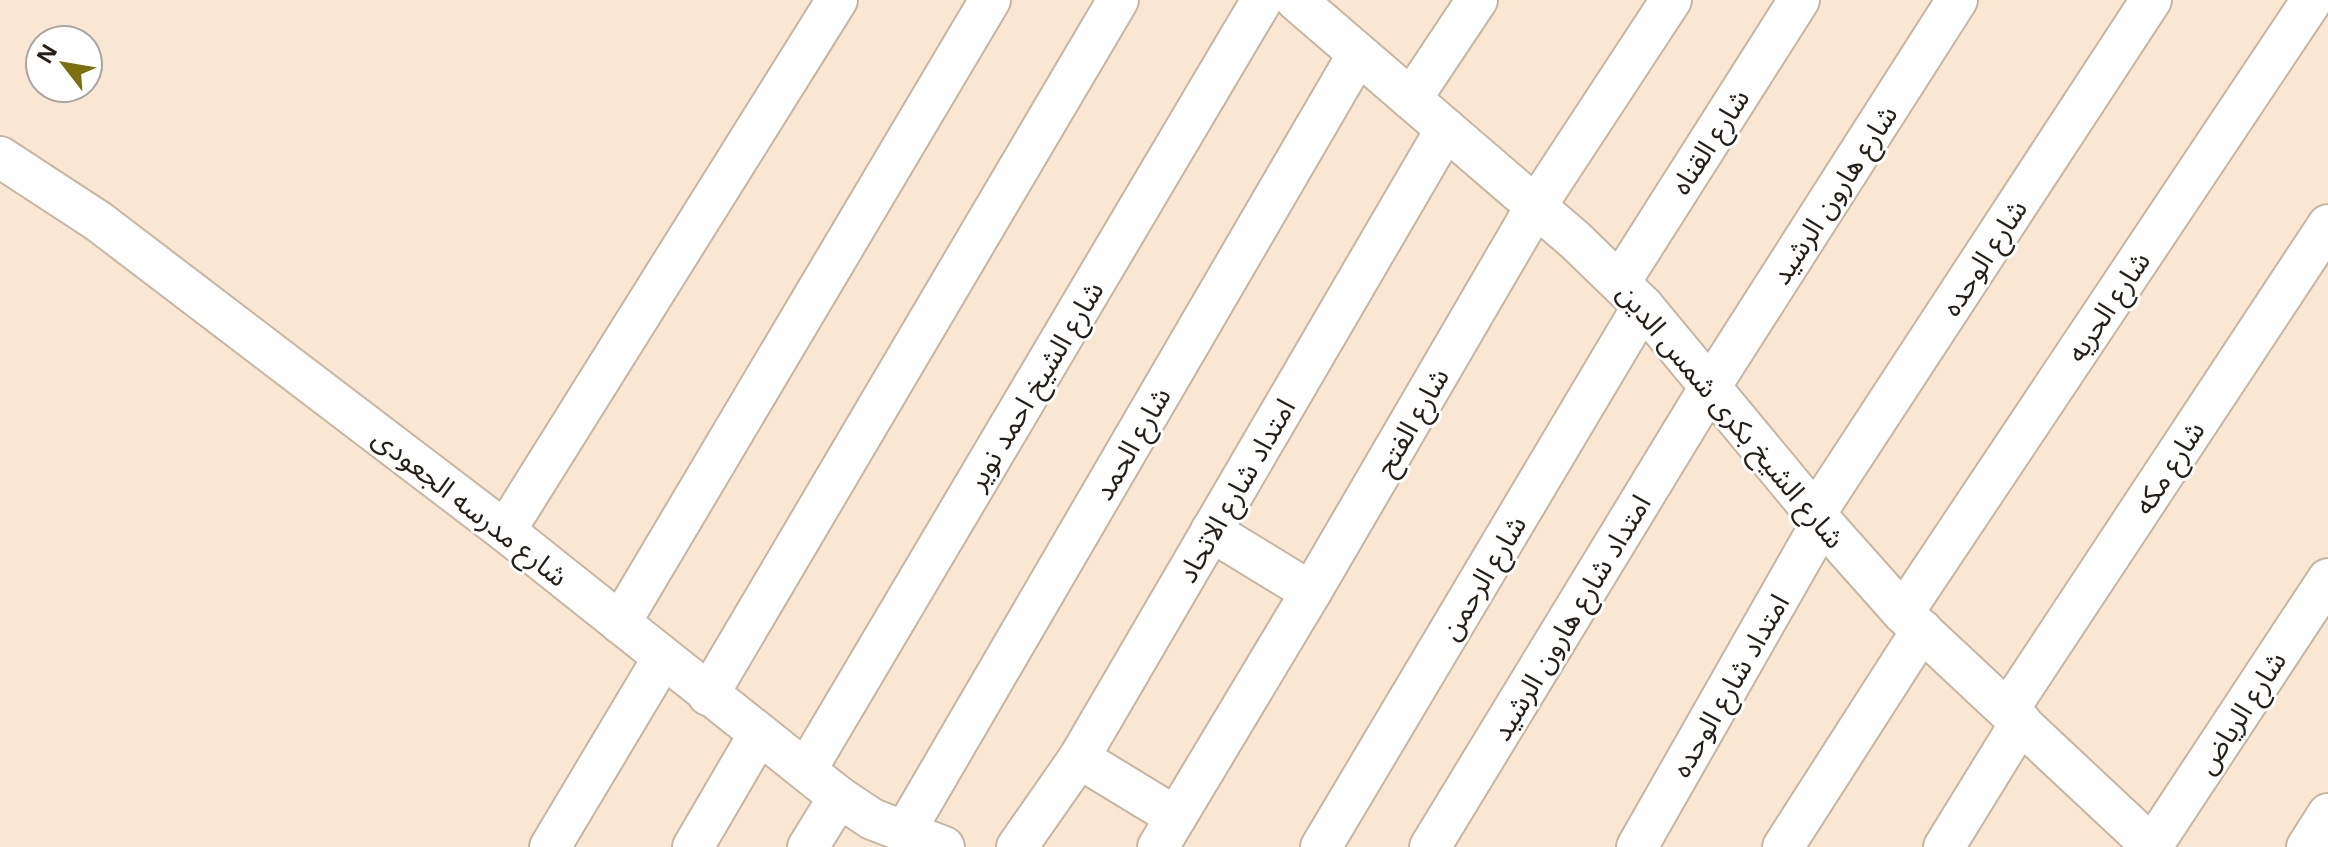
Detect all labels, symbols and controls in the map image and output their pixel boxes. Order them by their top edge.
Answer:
north arrow [24,24,104,104]
text: N [29,38,63,69]
street label: شارع القناه [1661,81,1760,203]
street label: شارع هارون الرشيد [1761,97,1908,293]
street label: شارع الوحده [1931,191,2037,324]
street label: شارع الحريه [2056,243,2160,370]
street label: شارع الشيخ احمد نوير [956,274,1114,499]
street label: شارع الشيخ بكرى شمس الدين [1607,274,1854,558]
street label: شارع الفتح [1365,360,1460,483]
street label: شارع الحمد [1083,379,1181,508]
street label: امتداد شارع الاتحاد [1167,391,1306,590]
street label: شارع مكه [2124,413,2215,523]
street label: شارع مدرسه الجعودى [364,418,576,597]
street label: امتداد شارع هارون الرشيد [1481,487,1661,749]
street label: شارع الرحمن [1430,508,1537,648]
street label: امتداد شارع الوحده [1661,586,1799,785]
street label: شارع الرياض [2186,643,2296,782]

